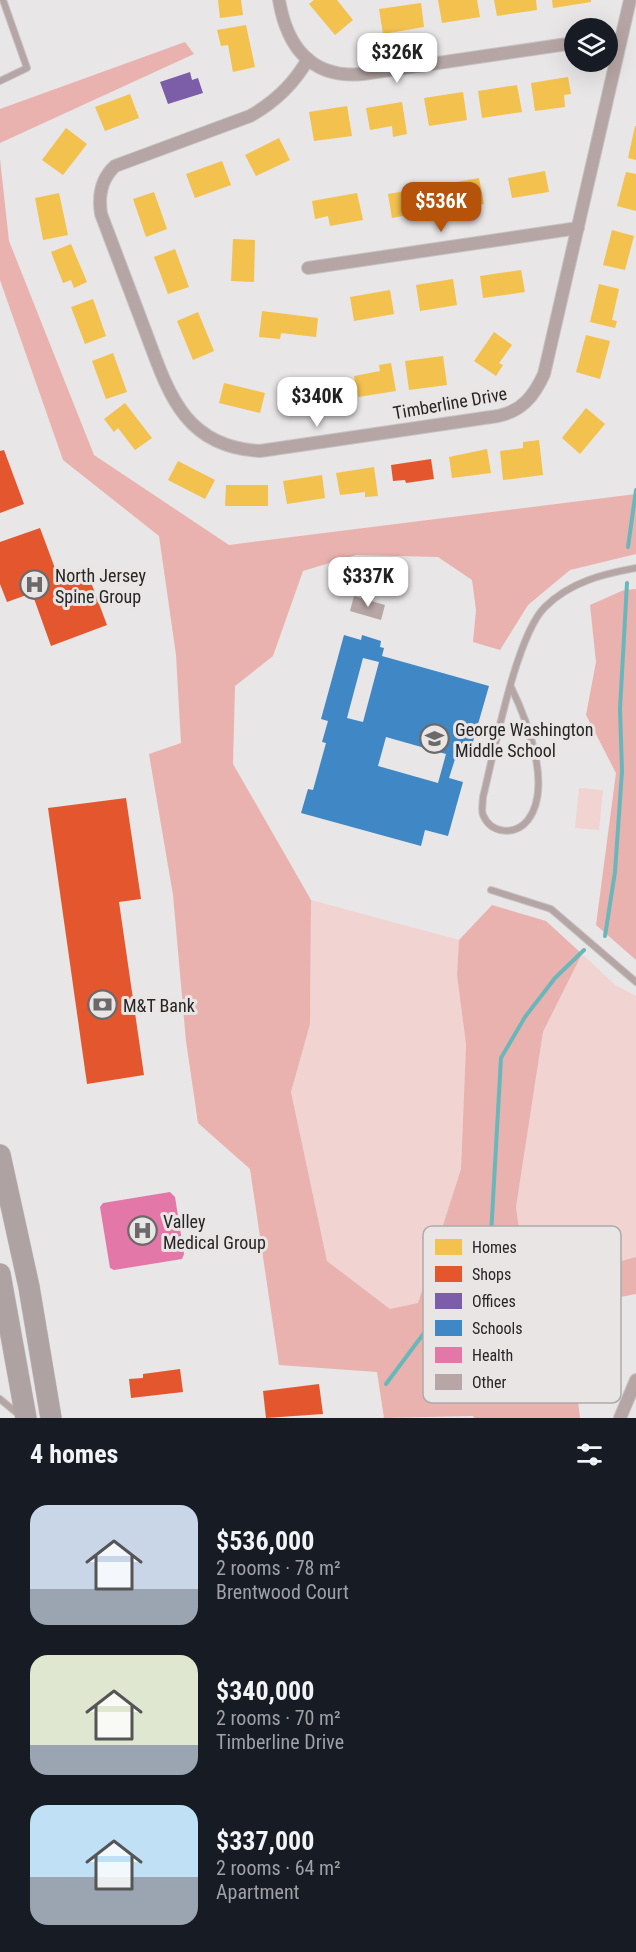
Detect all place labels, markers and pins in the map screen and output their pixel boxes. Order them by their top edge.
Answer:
pin: $326K [355,33,439,84]
pin: $536K [399,182,483,233]
pin: $340K [275,377,359,428]
pin: $337K [326,557,410,608]
place label: North Jersey Spine Group [55,565,146,607]
hospital icon: North Jersey Spine Group [18,569,50,601]
place label: George Washington Middle School [455,719,593,761]
school or university icon: George Washington Middle School [418,723,450,755]
bank icon: M&T Bank [86,989,118,1021]
place label: M&T Bank [123,995,195,1016]
place label: Valley Medical Group [163,1211,266,1253]
hospital icon: Valley Medical Group [126,1215,158,1247]

